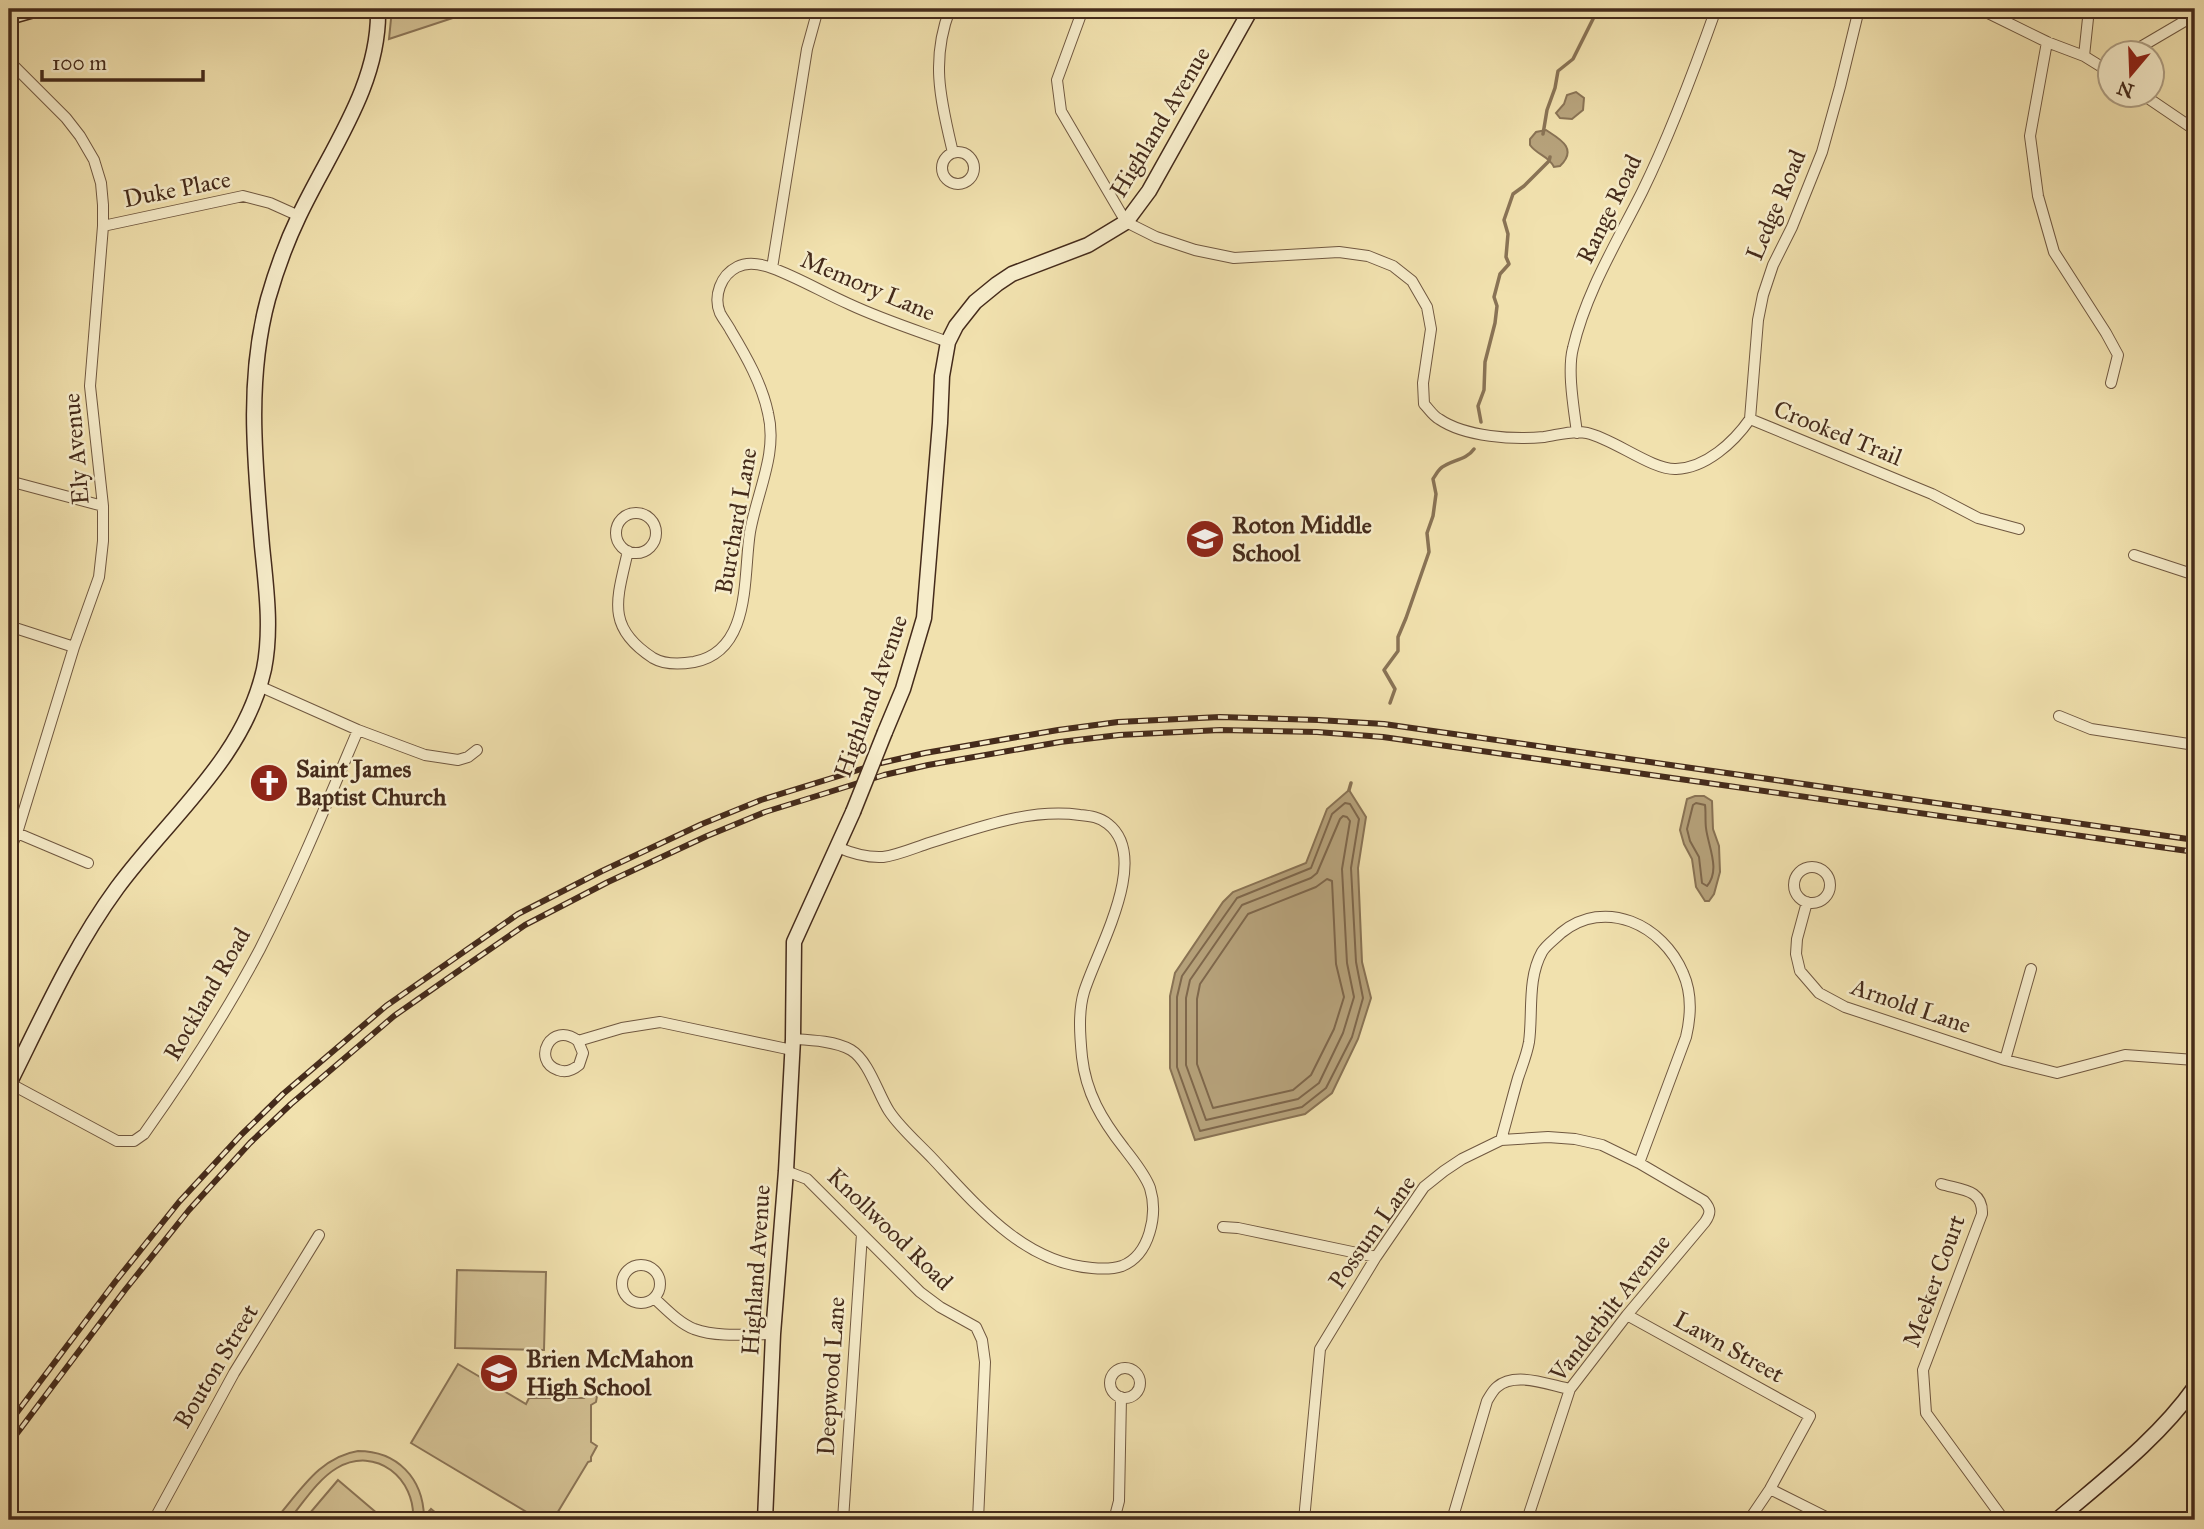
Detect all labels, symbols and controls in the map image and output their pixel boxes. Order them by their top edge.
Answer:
scale bar [42,38,203,82]
north arrow [2096,38,2166,108]
street label: Highland Avenue [1103,41,1217,203]
text: 100 m [52,50,107,76]
text: N [2114,76,2137,103]
street label: Ledge Road [1739,145,1813,265]
street label: Range Road [1570,150,1648,268]
street label: Duke Place [121,164,233,214]
street label: Memory Lane [796,244,940,328]
street label: Ely Avenue [56,392,96,506]
street label: Crooked Trail [1769,394,1907,473]
street label: Burchard Lane [708,445,764,597]
place label: Roton Middle School [1232,510,1372,568]
school or university icon: Roton Middle School [1184,518,1226,560]
street label: Highland Avenue [828,611,914,781]
place label: Saint James Baptist Church [296,754,447,812]
church icon: Saint James Baptist Church [248,762,290,804]
street label: Rockland Road [157,922,257,1066]
street label: Arnold Lane [1846,971,1975,1041]
street label: Knollwood Road [821,1161,959,1297]
street label: Possum Lane [1322,1169,1422,1295]
street label: Highland Avenue [735,1184,777,1356]
street label: Meeker Court [1896,1210,1972,1351]
street label: Vanderbilt Avenue [1542,1228,1677,1389]
street label: Deepwood Lane [810,1296,852,1456]
street label: Bouton Street [167,1298,265,1434]
street label: Lawn Street [1669,1304,1790,1390]
place label: Brien McMahon High School [526,1344,693,1402]
school or university icon: Brien McMahon High School [478,1352,520,1394]

